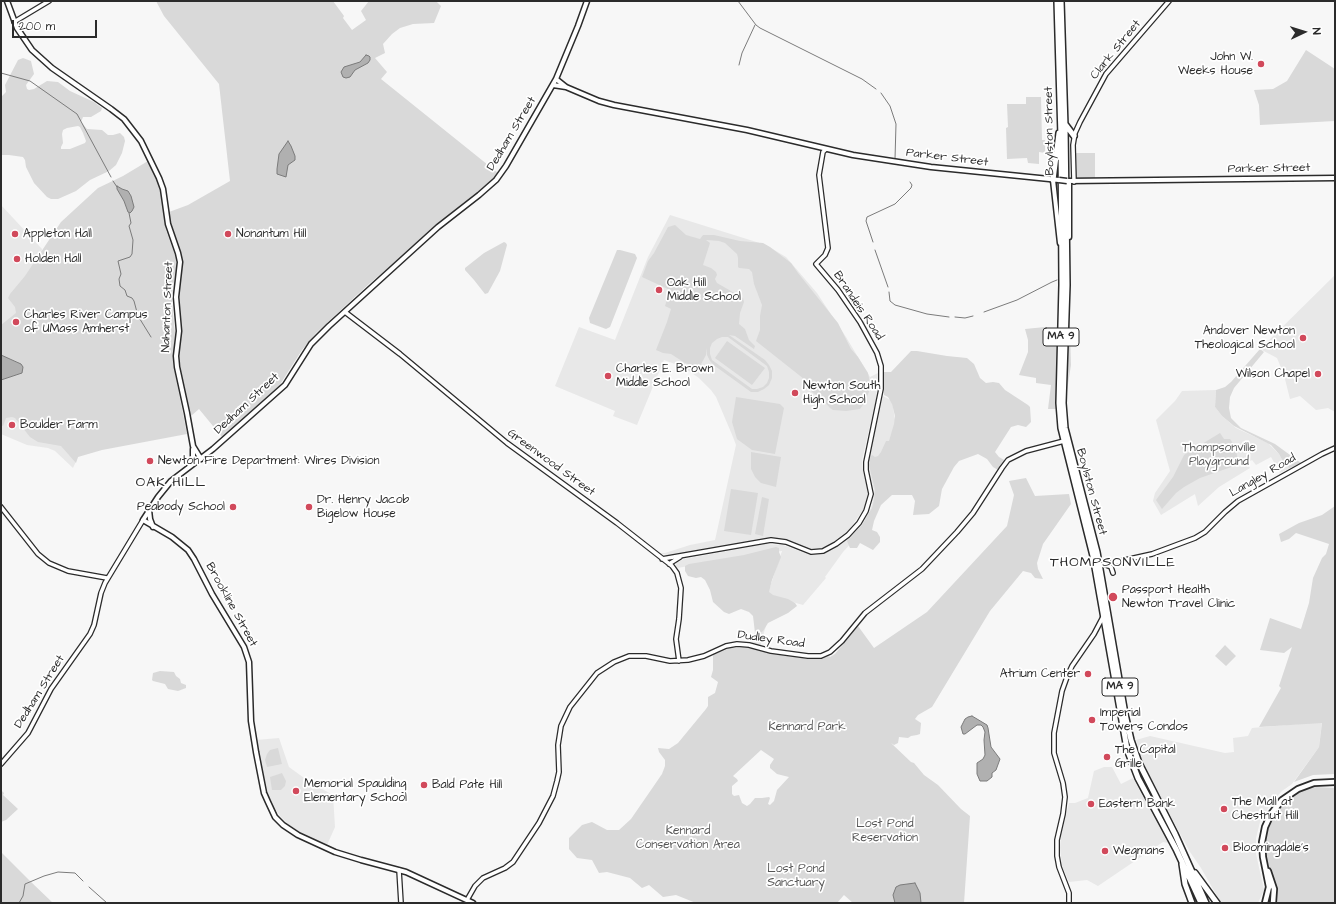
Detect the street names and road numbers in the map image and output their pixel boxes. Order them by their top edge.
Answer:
street label: Clark Street [1088,17,1144,83]
street label: Boylston Street [1042,86,1058,176]
street label: Dedham Street [484,94,540,174]
street label: Parker Street [905,146,989,170]
street label: Parker Street [1228,161,1310,177]
street label: Nahanton Street [159,261,177,353]
street label: Brandeis Road [830,269,886,343]
road number: MA 9 [1043,328,1079,346]
street label: Dedham Street [212,370,282,438]
street label: Greenwood Street [504,426,598,500]
street label: Boylston Street [1073,447,1109,537]
street label: Langley Road [1227,451,1299,501]
street label: Brookline Street [202,560,260,650]
street label: Dudley Road [737,628,805,652]
street label: Dedham Street [12,653,68,731]
road number: MA 9 [1102,678,1138,696]

